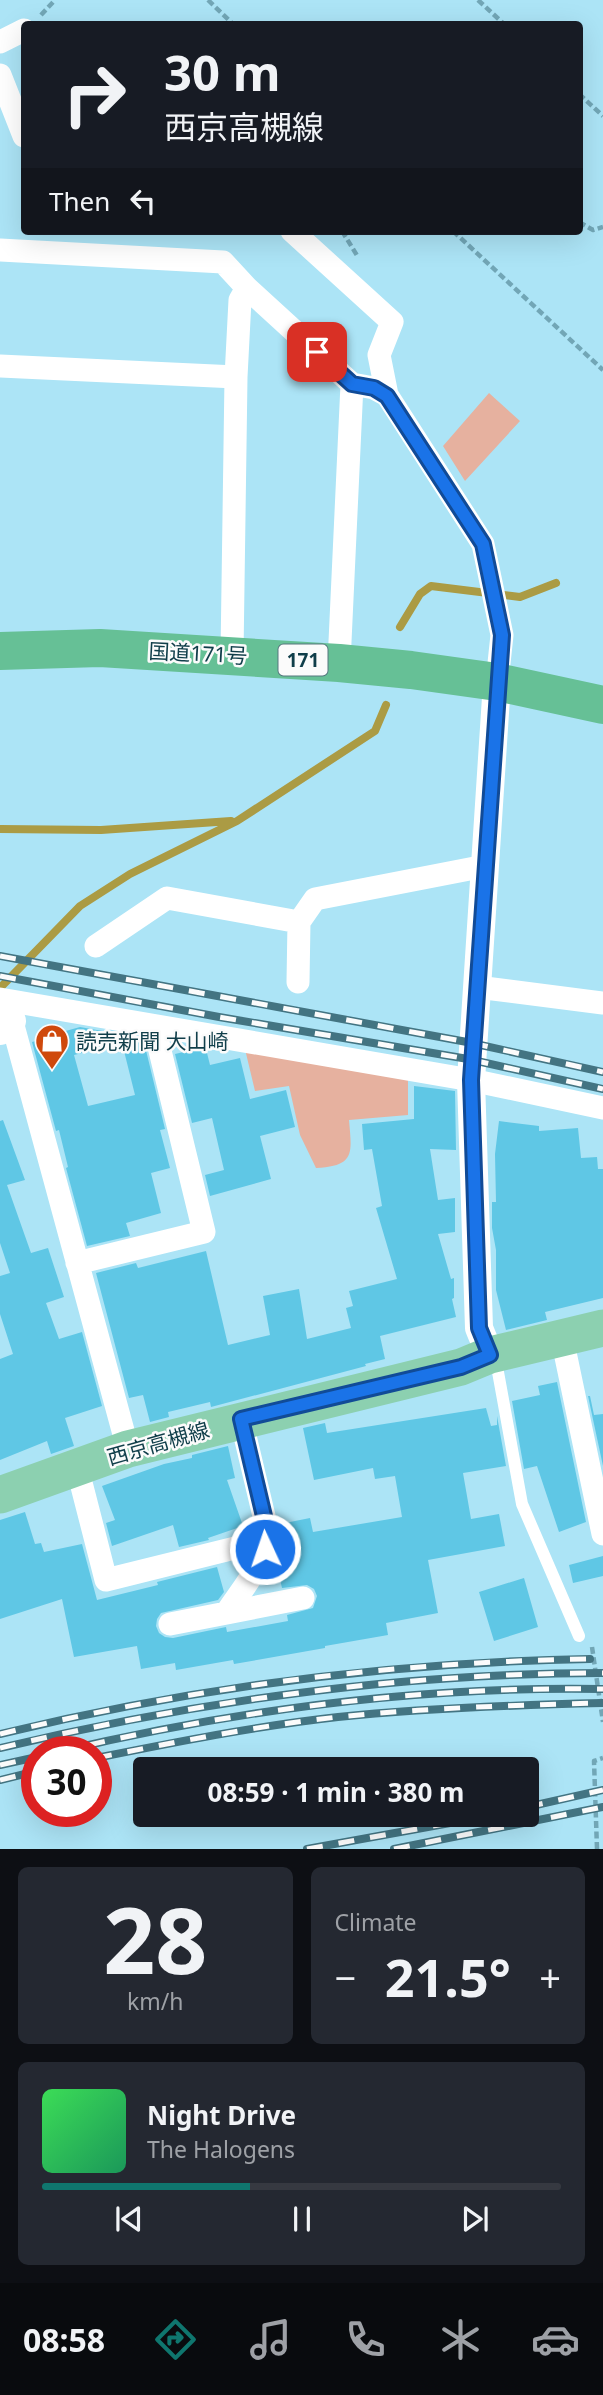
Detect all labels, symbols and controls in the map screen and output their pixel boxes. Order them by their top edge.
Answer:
text: 30 m [164,39,281,105]
icon: right [49,49,140,140]
text: 西京高槻線 [164,105,324,148]
icon: left [124,182,162,220]
text: Then [49,183,110,219]
pin [287,322,347,382]
icon: arrive [298,333,336,371]
street label: 国道171号 [148,636,248,670]
road number: 171 [278,645,328,676]
shop icon: 読売新聞 大山崎 [33,1022,71,1071]
place label: 読売新聞 大山崎 [76,1027,228,1055]
street label: 西京高槻線 [104,1415,212,1471]
position arrow [228,1512,302,1586]
speed limit sign: 30 [21,1736,112,1827]
text: 08:59 · 1 min · 380 m [208,1774,464,1810]
text: 28 [103,1877,207,2001]
text: Climate [335,1906,417,1938]
text: 21.5° [385,1941,511,2012]
text: − [335,1951,356,2003]
text: + [539,1951,561,2003]
text: km/h [127,1985,184,2017]
text: Night Drive [147,2097,296,2133]
text: The Halogens [147,2133,295,2165]
icon: previous [110,2200,148,2238]
icon: pause [283,2200,321,2238]
icon: next [456,2200,494,2238]
icon: directions [151,2315,200,2364]
icon: music [246,2315,295,2364]
icon: phone [341,2315,390,2364]
icon: climate [436,2315,485,2364]
icon: car [531,2315,580,2364]
text: 08:58 [23,2318,105,2361]

